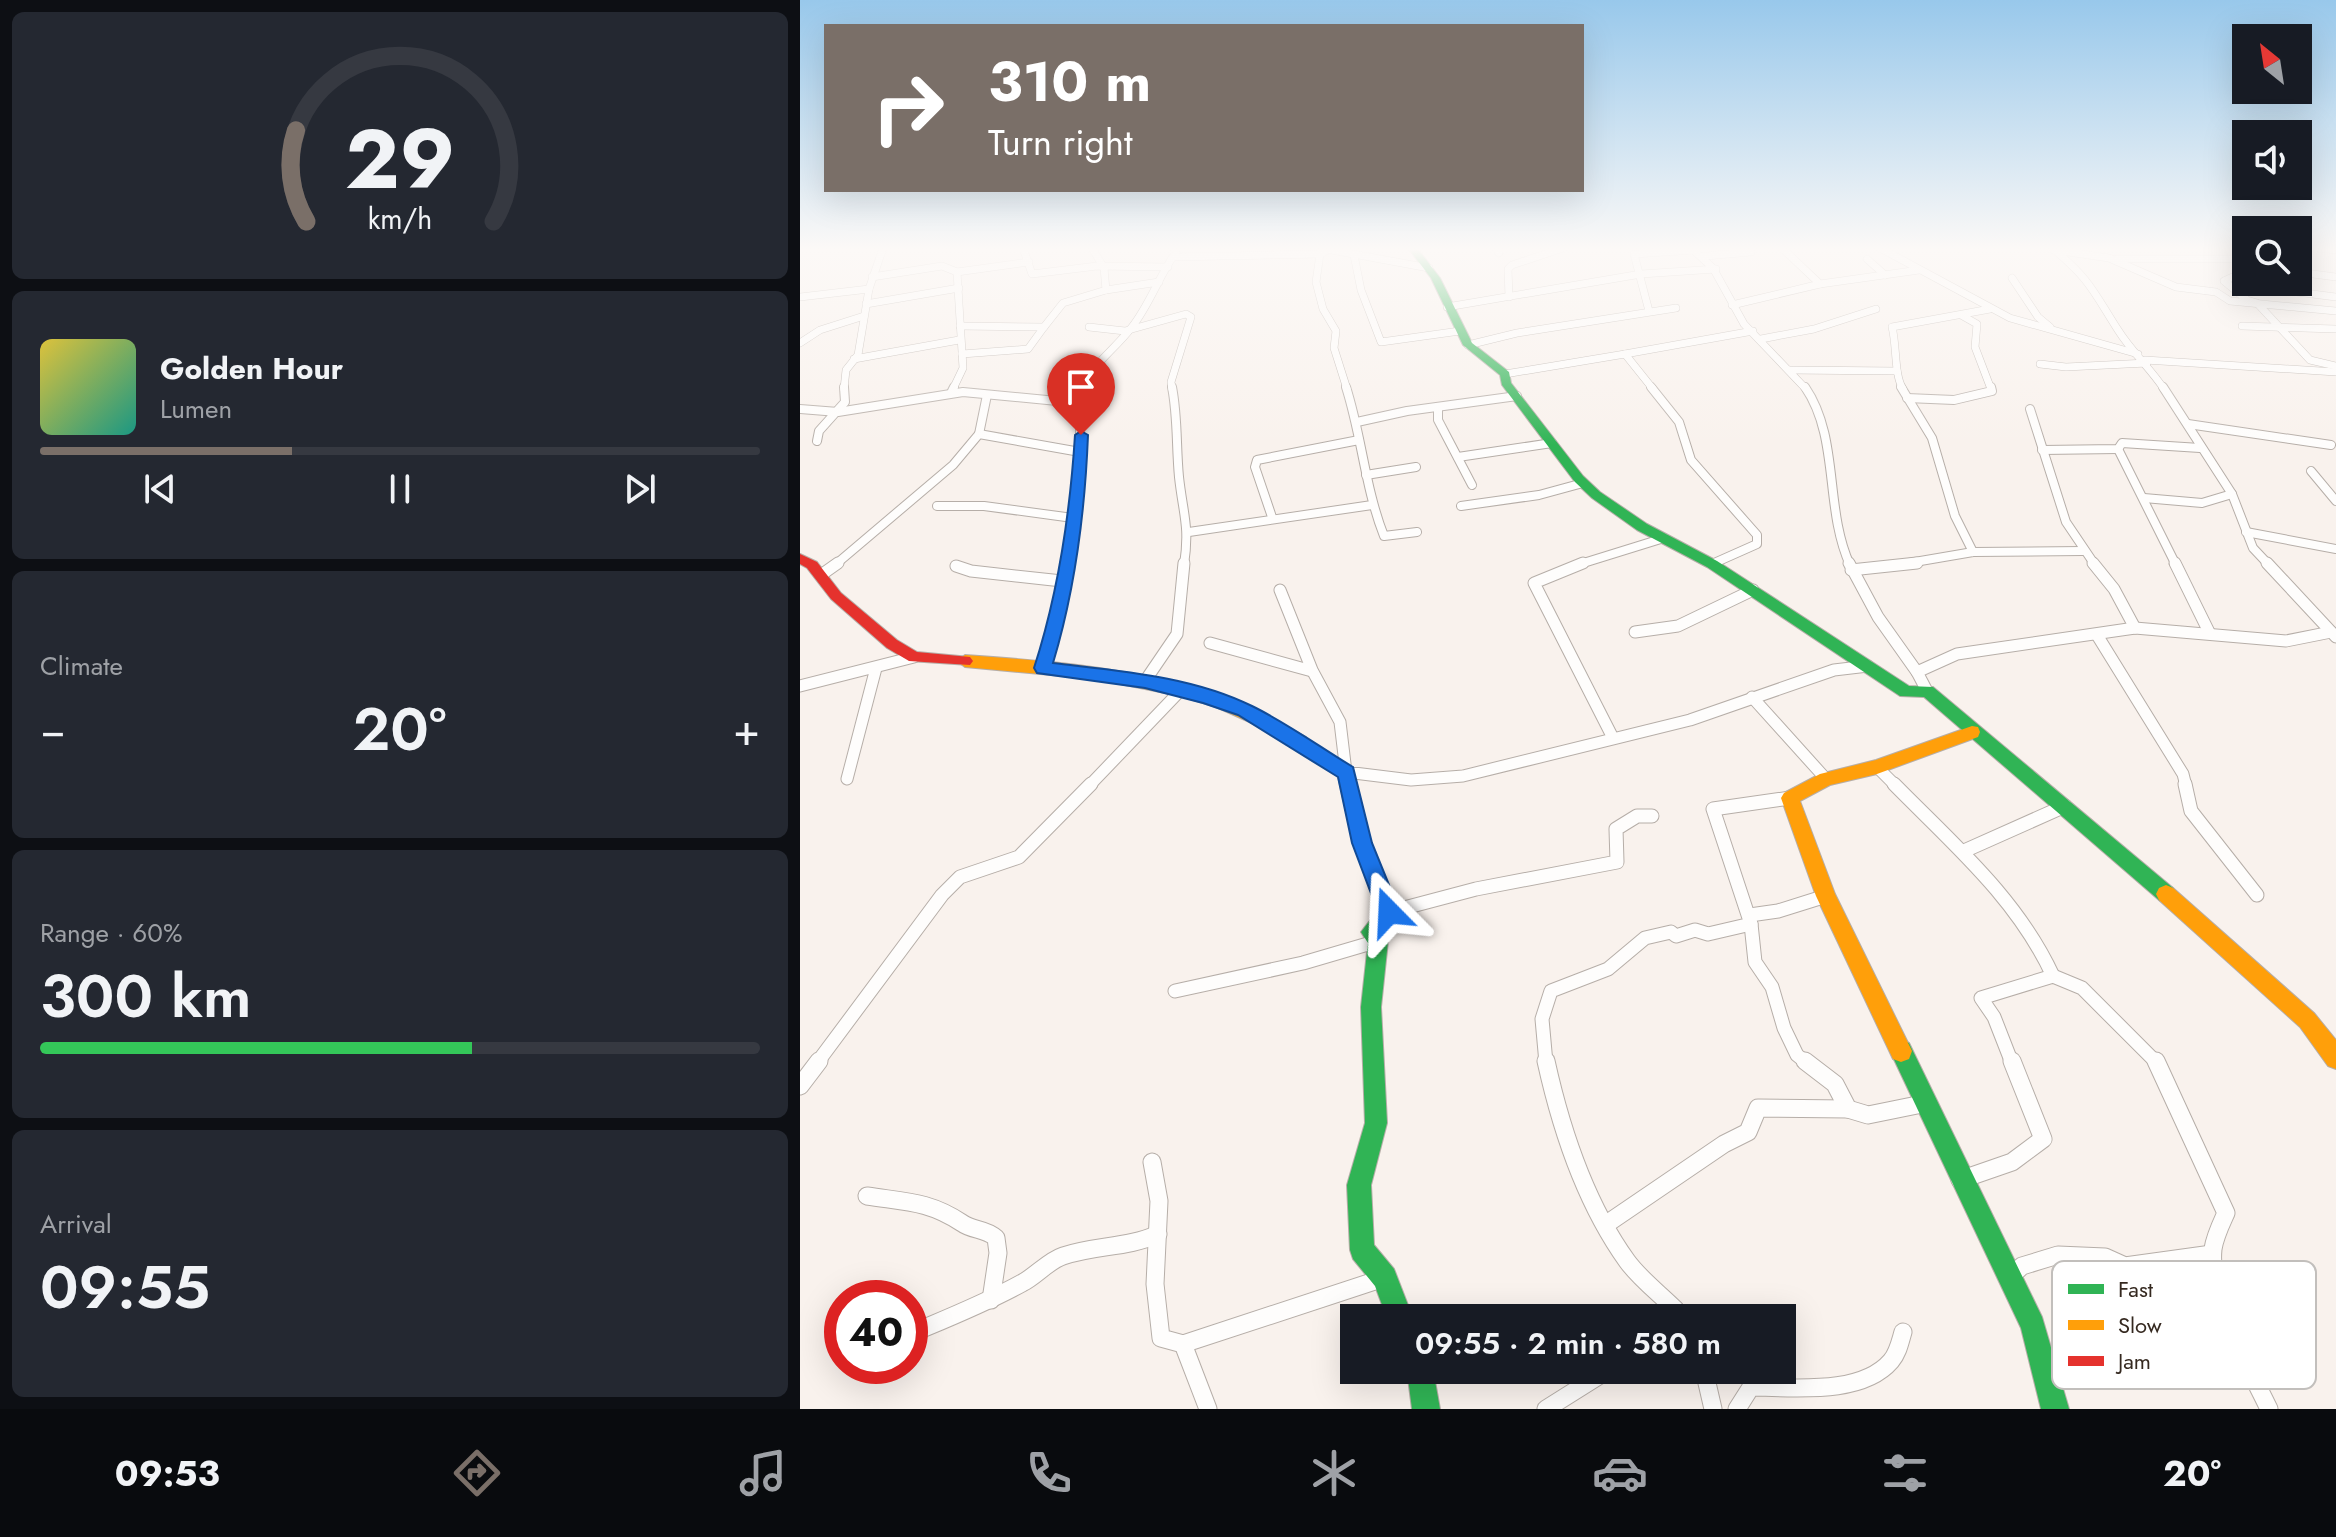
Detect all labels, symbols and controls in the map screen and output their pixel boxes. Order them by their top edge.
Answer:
north arrow [2232,24,2312,104]
map controls [2232,24,2312,296]
text: 310 m [988,41,1151,122]
icon: right [856,56,960,160]
text: 29 [345,98,455,218]
text: Turn right [988,116,1133,168]
button: sound [2232,120,2312,200]
text: km/h [368,198,432,240]
button: search [2232,216,2312,296]
text: Golden Hour [160,347,343,390]
pin [1047,353,1115,435]
icon: arrive [1059,365,1103,409]
text: Lumen [160,390,232,428]
icon: previous [138,467,182,511]
icon: pause [378,467,422,511]
icon: next [618,467,662,511]
text: Climate [40,647,123,685]
text: 20° [353,686,446,773]
text: − [40,698,66,762]
text: + [733,698,760,762]
position arrow [1347,870,1431,954]
text: Range · 60% [40,914,182,952]
text: 300 km [40,953,252,1040]
text: Arrival [40,1205,112,1243]
text: 09:55 [40,1244,210,1331]
legend [2052,1261,2316,1389]
text: Fast [2118,1273,2154,1305]
speed limit sign: 40 [824,1280,928,1384]
text: Slow [2118,1309,2162,1341]
text: 09:55 · 2 min · 580 m [1415,1322,1721,1365]
text: Jam [2115,1345,2151,1377]
icon: directions [449,1445,505,1501]
icon: music [735,1445,791,1501]
icon: phone [1021,1445,1077,1501]
icon: climate [1306,1445,1362,1501]
icon: car [1592,1445,1648,1501]
icon: filters [1877,1445,1933,1501]
text: 09:53 [115,1447,220,1499]
text: 20° [2163,1447,2221,1499]

